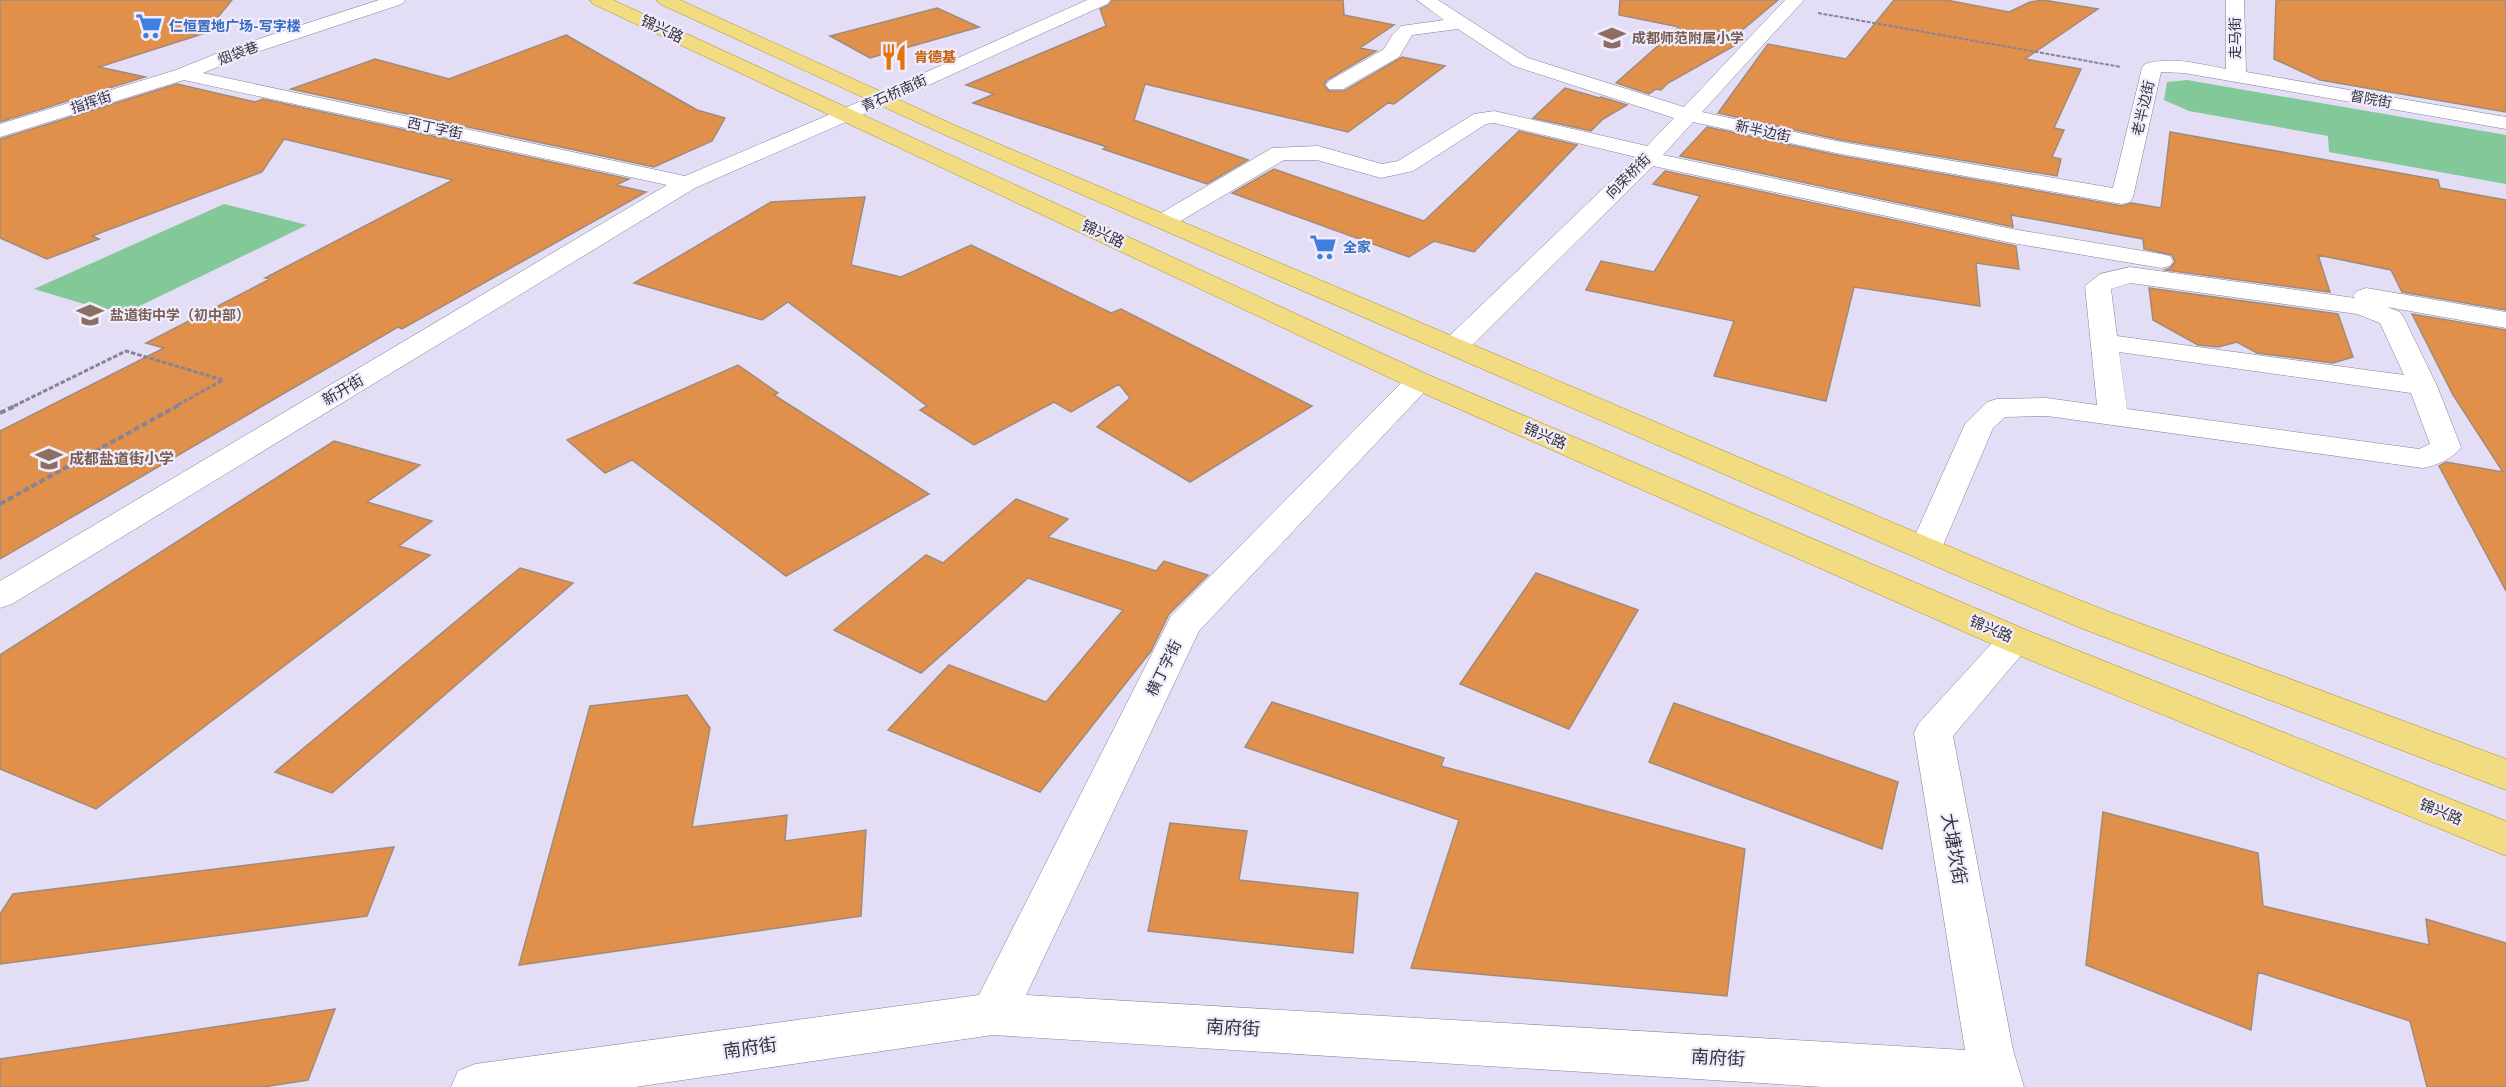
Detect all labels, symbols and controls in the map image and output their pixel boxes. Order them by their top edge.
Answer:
supermarket icon: 仁恒置地广场-写字楼 [134,11,164,41]
street label: 锦兴路 [637,12,686,48]
street label: 走马街 [2228,17,2245,59]
place label: 仁恒置地广场-写字楼 [169,18,301,36]
school or university icon: 成都师范附属小学 [1597,23,1627,53]
place label: 成都师范附属小学 [1632,30,1744,48]
street label: 烟袋巷 [216,38,261,70]
restaurant icon: 肯德基 [879,42,909,72]
place label: 肯德基 [914,49,956,67]
street label: 青石桥南街 [859,72,930,116]
street label: 老半边街 [2130,79,2159,138]
street label: 指挥街 [69,88,114,118]
street label: 督院街 [2349,88,2393,112]
street label: 西丁字街 [406,115,464,144]
street label: 新半边街 [1734,118,1792,147]
street label: 向荣桥街 [1603,151,1655,203]
street label: 锦兴路 [1078,217,1127,253]
supermarket icon: 全家 [1308,232,1338,262]
place label: 全家 [1343,239,1371,257]
school or university icon: 盐道街中学（初中部） [75,300,105,330]
place label: 盐道街中学（初中部） [110,307,250,325]
street label: 新开街 [320,372,368,411]
street label: 锦兴路 [1520,420,1569,455]
school or university icon: 成都盐道街小学 [34,444,64,474]
place label: 成都盐道街小学 [69,450,174,470]
street label: 锦兴路 [1966,613,2015,648]
street label: 横丁字街 [1144,638,1187,700]
street label: 锦兴路 [2416,796,2465,831]
street label: 大塘坎街 [1935,812,1970,887]
street label: 南府街 [1205,1017,1260,1042]
street label: 南府街 [722,1034,779,1065]
street label: 南府街 [1690,1047,1745,1072]

